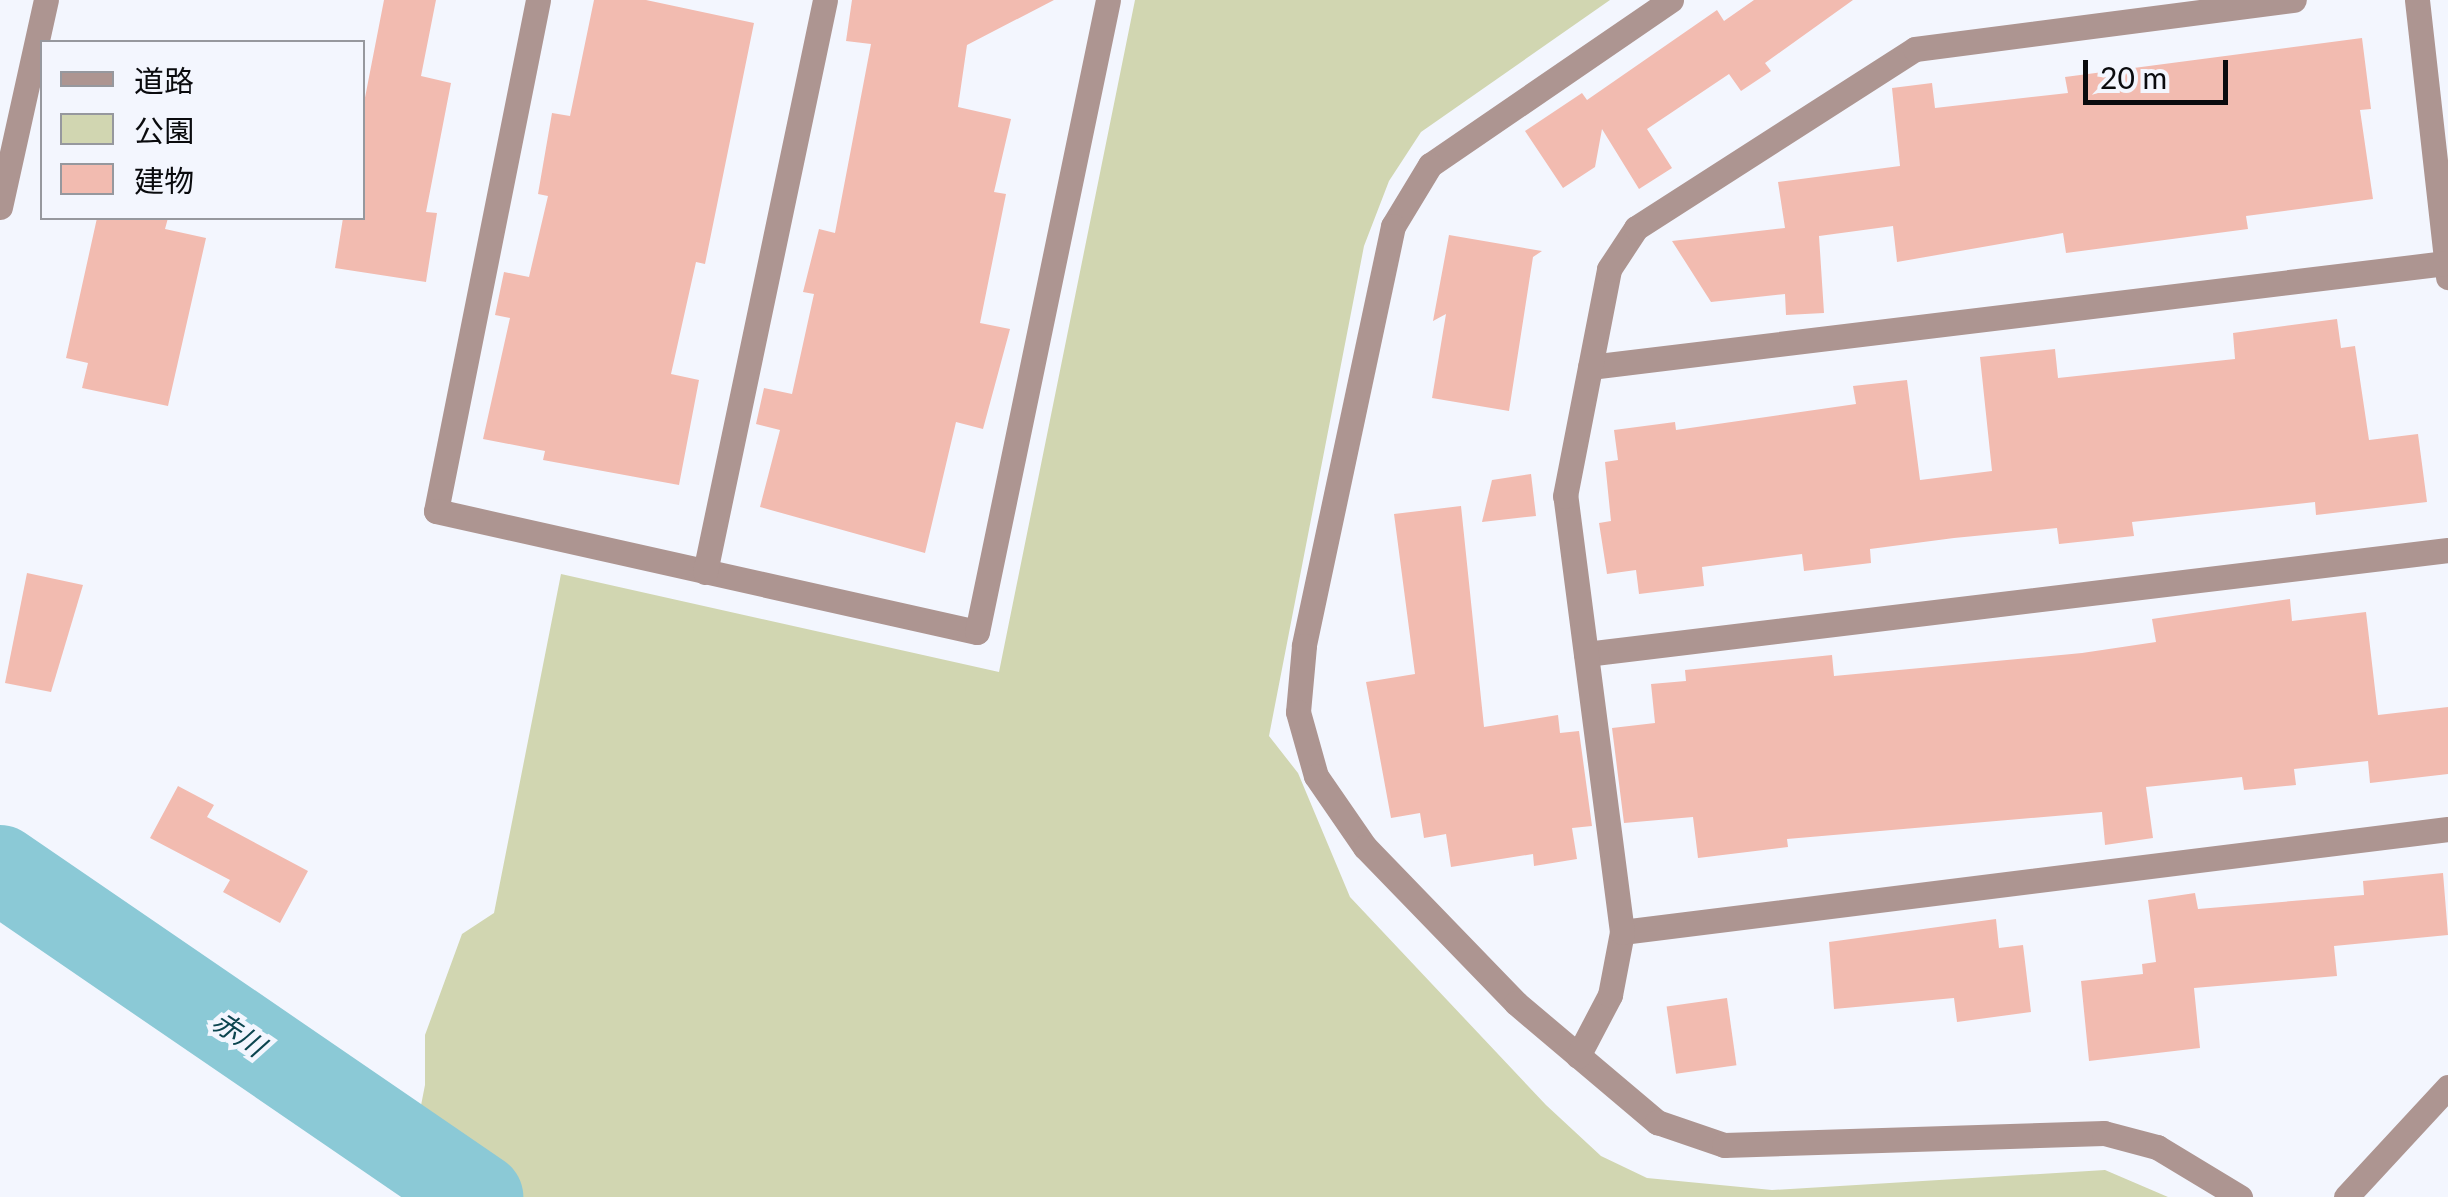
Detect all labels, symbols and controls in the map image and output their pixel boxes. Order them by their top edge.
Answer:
legend [40,40,365,220]
scale bar [2088,40,2233,102]
text: 20 m [2100,59,2167,95]
text: 道路 [134,62,194,98]
text: 公園 [134,112,194,148]
text: 建物 [134,162,194,198]
water label: 赤川 [206,1003,272,1063]

